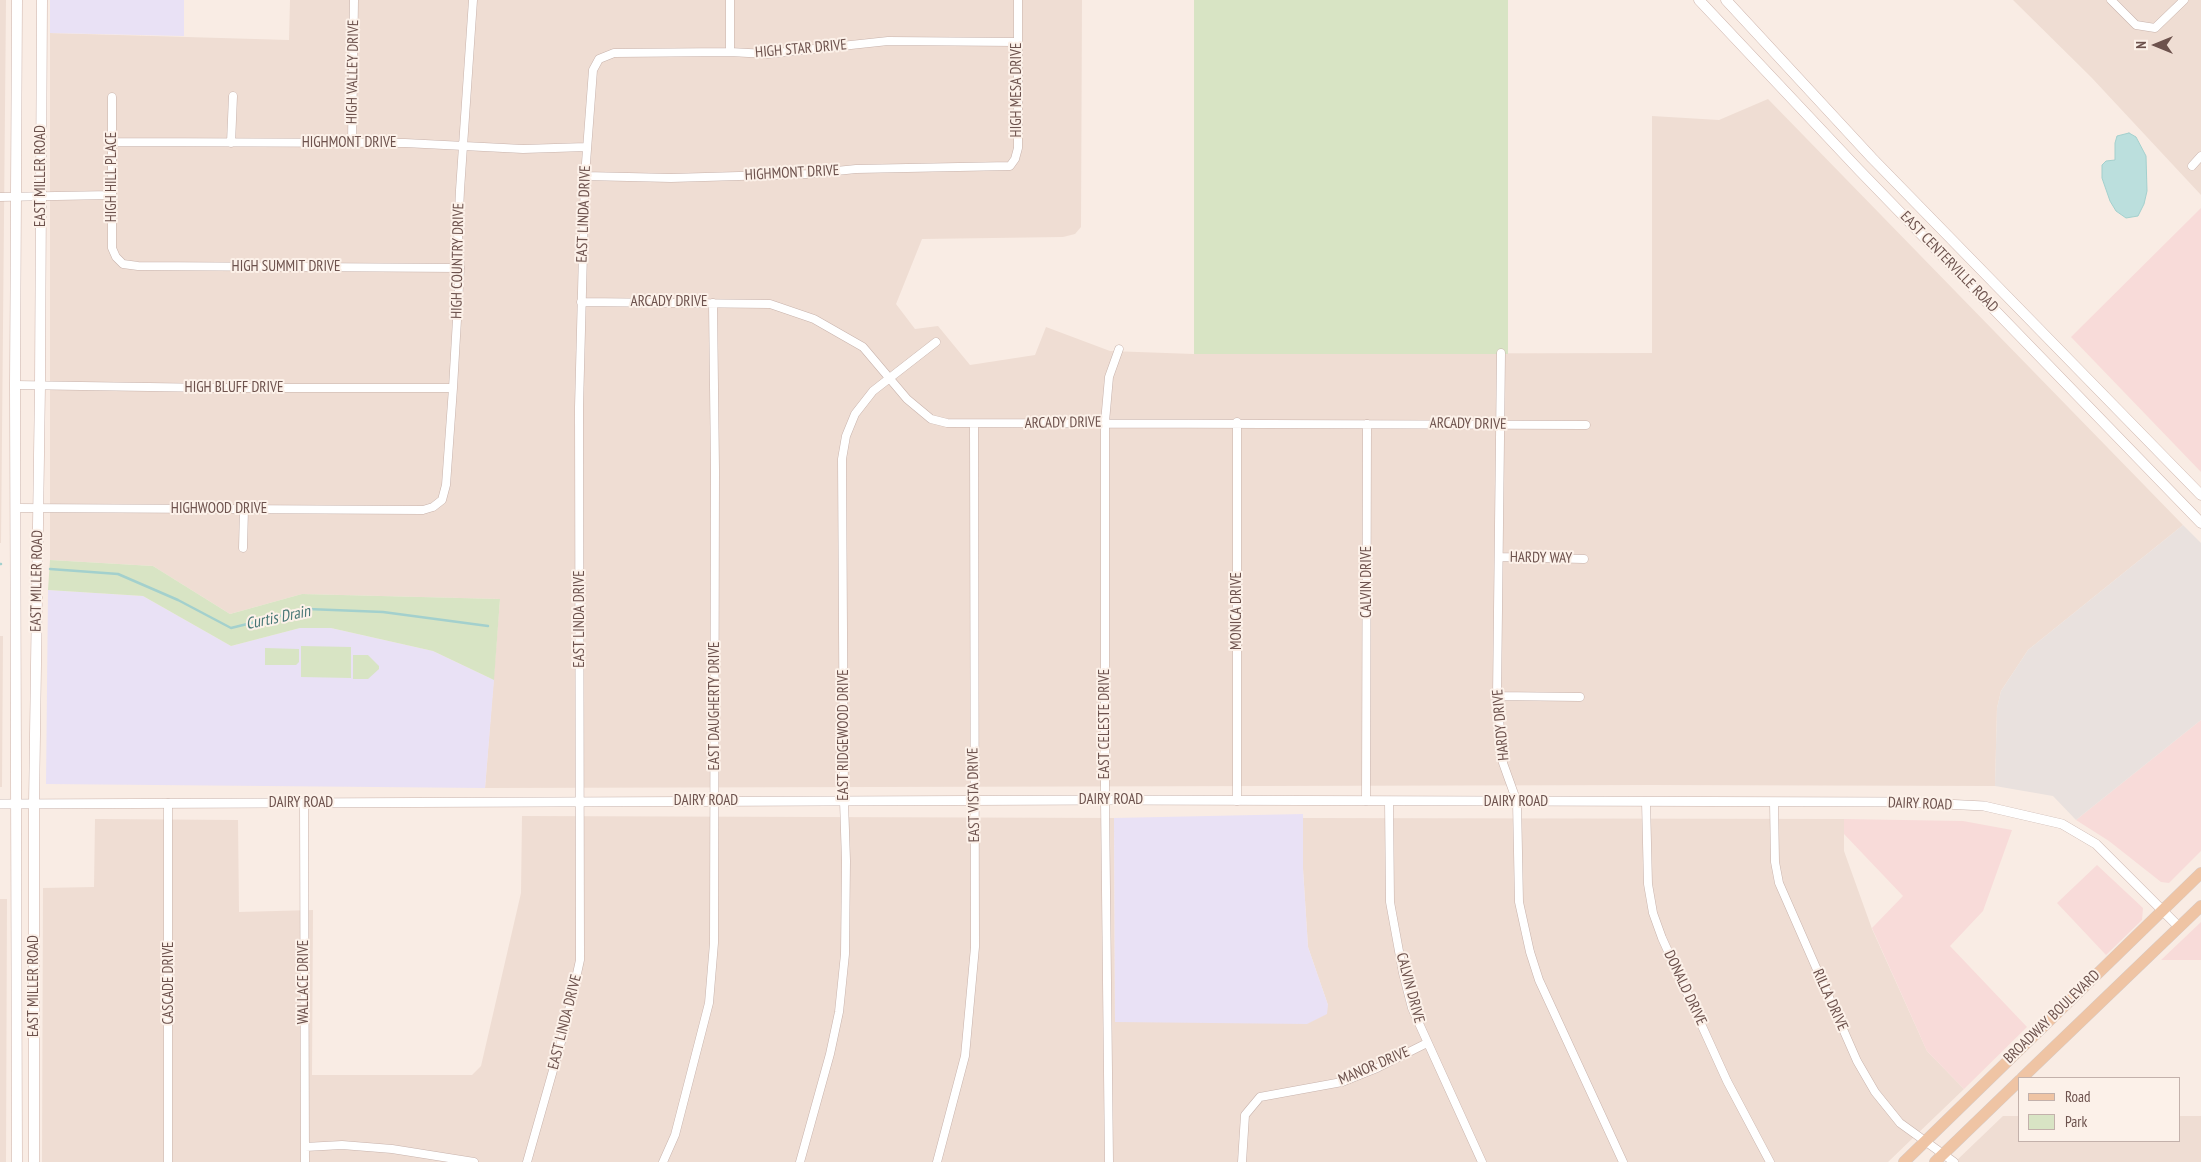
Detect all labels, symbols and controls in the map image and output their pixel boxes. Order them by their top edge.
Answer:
street label: HIGH VALLEY DRIVE [343,20,363,124]
north arrow [2131,20,2181,70]
street label: HIGH STAR DRIVE [754,36,848,62]
text: N [2132,41,2150,49]
street label: HIGH MESA DRIVE [1008,43,1026,137]
street label: EAST MILLER ROAD [32,125,50,227]
street label: HIGH HILL PLACE [103,132,121,222]
street label: HIGHMONT DRIVE [302,134,396,152]
street label: HIGHMONT DRIVE [744,162,840,184]
street label: EAST LINDA DRIVE [573,165,595,263]
street label: HIGH COUNTRY DRIVE [448,203,468,319]
street label: EAST CENTERVILLE ROAD [1896,208,2002,316]
street label: HIGH SUMMIT DRIVE [232,258,340,276]
street label: ARCADY DRIVE [631,293,707,311]
street label: HIGH BLUFF DRIVE [185,379,283,397]
street label: ARCADY DRIVE [1024,413,1102,433]
street label: ARCADY DRIVE [1429,414,1507,434]
street label: HIGHWOOD DRIVE [171,500,267,518]
street label: EAST MILLER ROAD [27,530,47,632]
street label: CALVIN DRIVE [1358,546,1376,618]
street label: HARDY WAY [1510,548,1572,568]
street label: EAST LINDA DRIVE [571,570,589,668]
street label: MONICA DRIVE [1228,572,1246,650]
water label: Curtis Drain [244,602,312,634]
street label: EAST DAUGHERTY DRIVE [706,641,724,771]
street label: EAST RIDGEWOOD DRIVE [835,669,853,801]
street label: EAST CELESTE DRIVE [1096,669,1114,779]
street label: HARDY DRIVE [1489,689,1513,761]
street label: EAST VISTA DRIVE [964,747,984,843]
street label: DAIRY ROAD [1079,791,1143,809]
street label: DAIRY ROAD [674,792,738,810]
street label: DAIRY ROAD [1484,793,1548,811]
street label: DAIRY ROAD [269,794,333,812]
street label: DAIRY ROAD [1888,794,1952,814]
street label: EAST MILLER ROAD [25,935,43,1037]
street label: WALLACE DRIVE [295,940,313,1024]
street label: CASCADE DRIVE [160,941,178,1025]
street label: DONALD DRIVE [1660,948,1710,1028]
street label: CALVIN DRIVE [1392,951,1428,1025]
street label: RILLA DRIVE [1808,966,1852,1034]
street label: BROADWAY BOULEVARD [2000,967,2104,1067]
street label: EAST LINDA DRIVE [544,973,586,1071]
street label: MANOR DRIVE [1336,1043,1412,1089]
legend [2018,1077,2181,1142]
text: Road [2065,1087,2091,1106]
text: Park [2065,1112,2087,1131]

